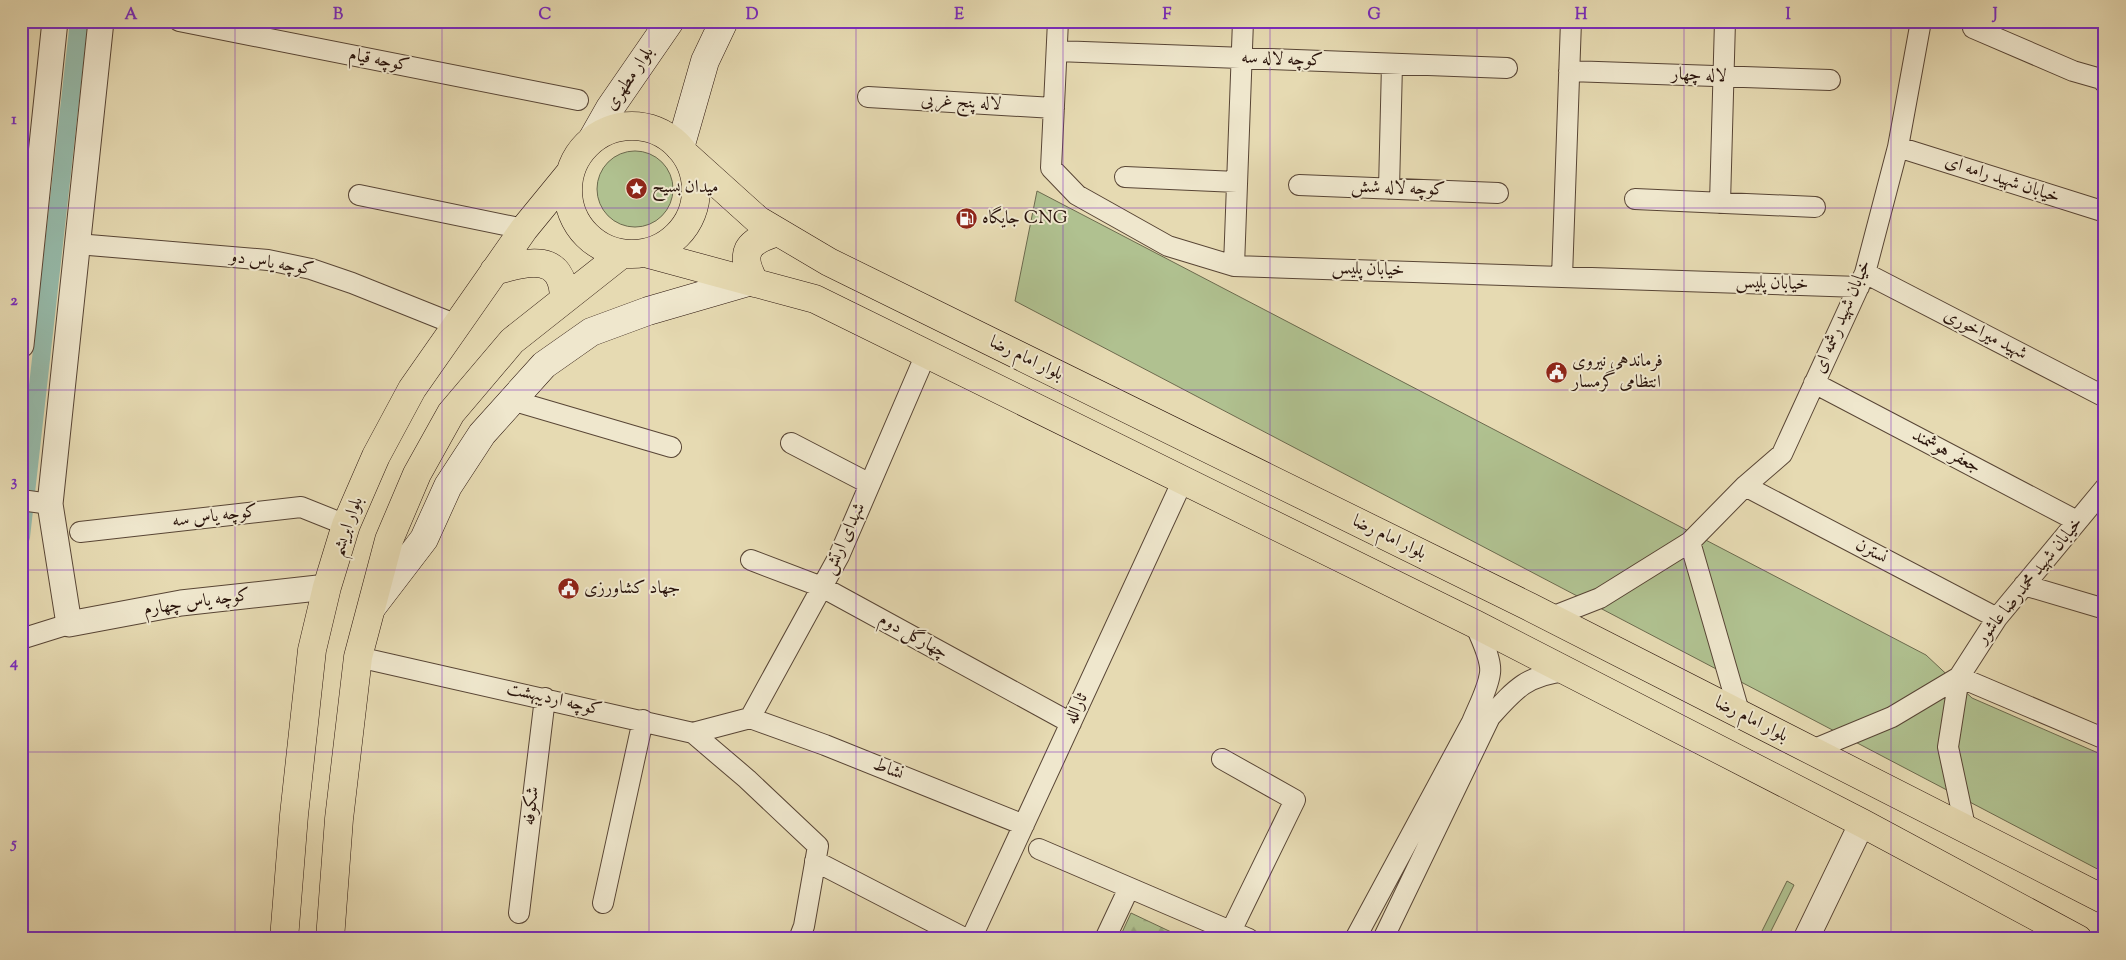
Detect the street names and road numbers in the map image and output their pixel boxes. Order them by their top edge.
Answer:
street label: کوچه قیام [346,42,412,81]
street label: بلوار مطهری [599,42,661,116]
street label: کوچه لاله سه [1241,46,1323,74]
street label: لاله چهار [1669,62,1727,90]
street label: لاله پنج غربی [920,88,1002,119]
street label: خیابان شهید رامه ای [1941,149,2063,211]
street label: کوچه لاله شش [1350,174,1446,204]
street label: کوچه یاس دو [226,244,316,283]
street label: خیابان پلیس [1331,256,1405,284]
street label: خیابان شهید رشمه ای [1807,256,1879,378]
street label: خیابان پلیس [1735,270,1809,298]
street label: شهید میراخوری [1939,303,2031,367]
street label: بلوار امام رضا [984,330,1067,389]
street label: جعفر هوشمند [1907,423,1985,481]
street label: بلوار ابریشم [325,493,374,562]
street label: کوچه یاس سه [171,499,259,535]
street label: شهدای ارتش [817,499,873,579]
street label: بلوار امام رضا [1347,509,1430,568]
street label: خیابان شهید محمدرضا عاشور [1969,512,2090,652]
street label: نسترن [1850,533,1892,571]
street label: کوچه یاس چهارم [142,583,252,624]
street label: چهارگل دوم [873,607,953,668]
street label: کوچه اردیبهشت [504,676,604,724]
street label: ثارالله [1058,689,1096,729]
street label: بلوار امام رضا [1709,690,1792,751]
street label: نشاط [869,752,907,788]
street label: شکوفه [517,785,547,827]

